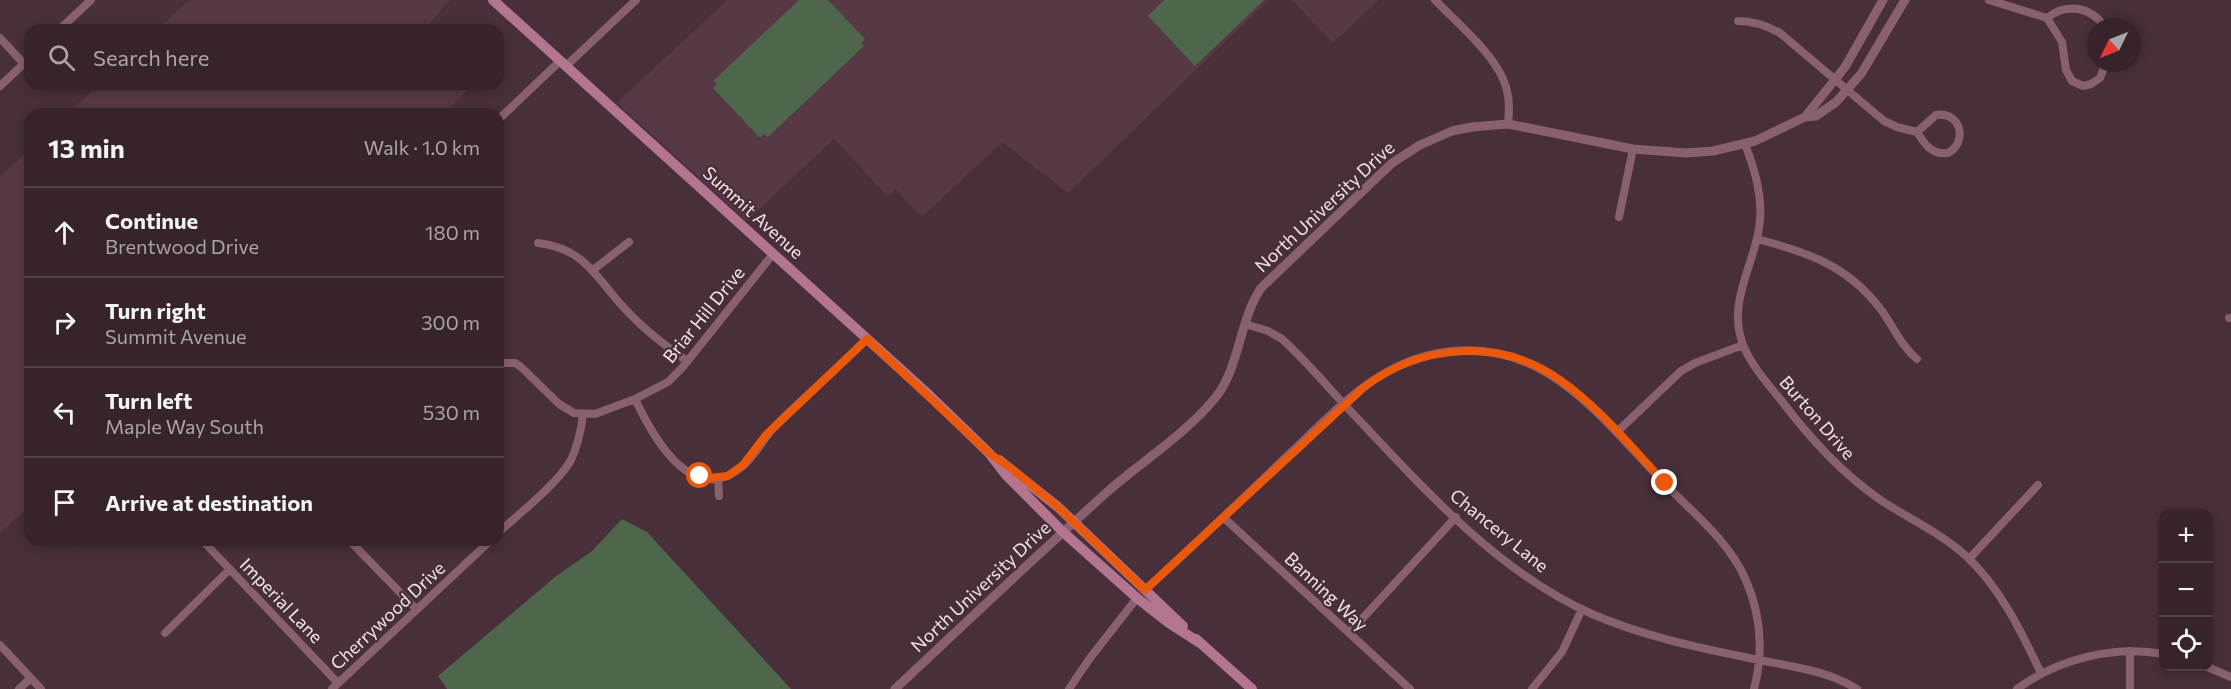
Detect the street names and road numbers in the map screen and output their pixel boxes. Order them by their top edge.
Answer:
street label: North University Drive [1250,136,1399,277]
street label: Summit Avenue [699,161,808,263]
street label: Briar Hill Drive [658,262,749,367]
street label: Burton Drive [1775,371,1860,464]
street label: Chancery Lane [1446,484,1553,577]
street label: North University Drive [906,516,1055,657]
street label: Banning Way [1281,547,1373,635]
street label: Imperial Lane [236,553,328,647]
street label: Cherrywood Drive [325,556,449,674]

